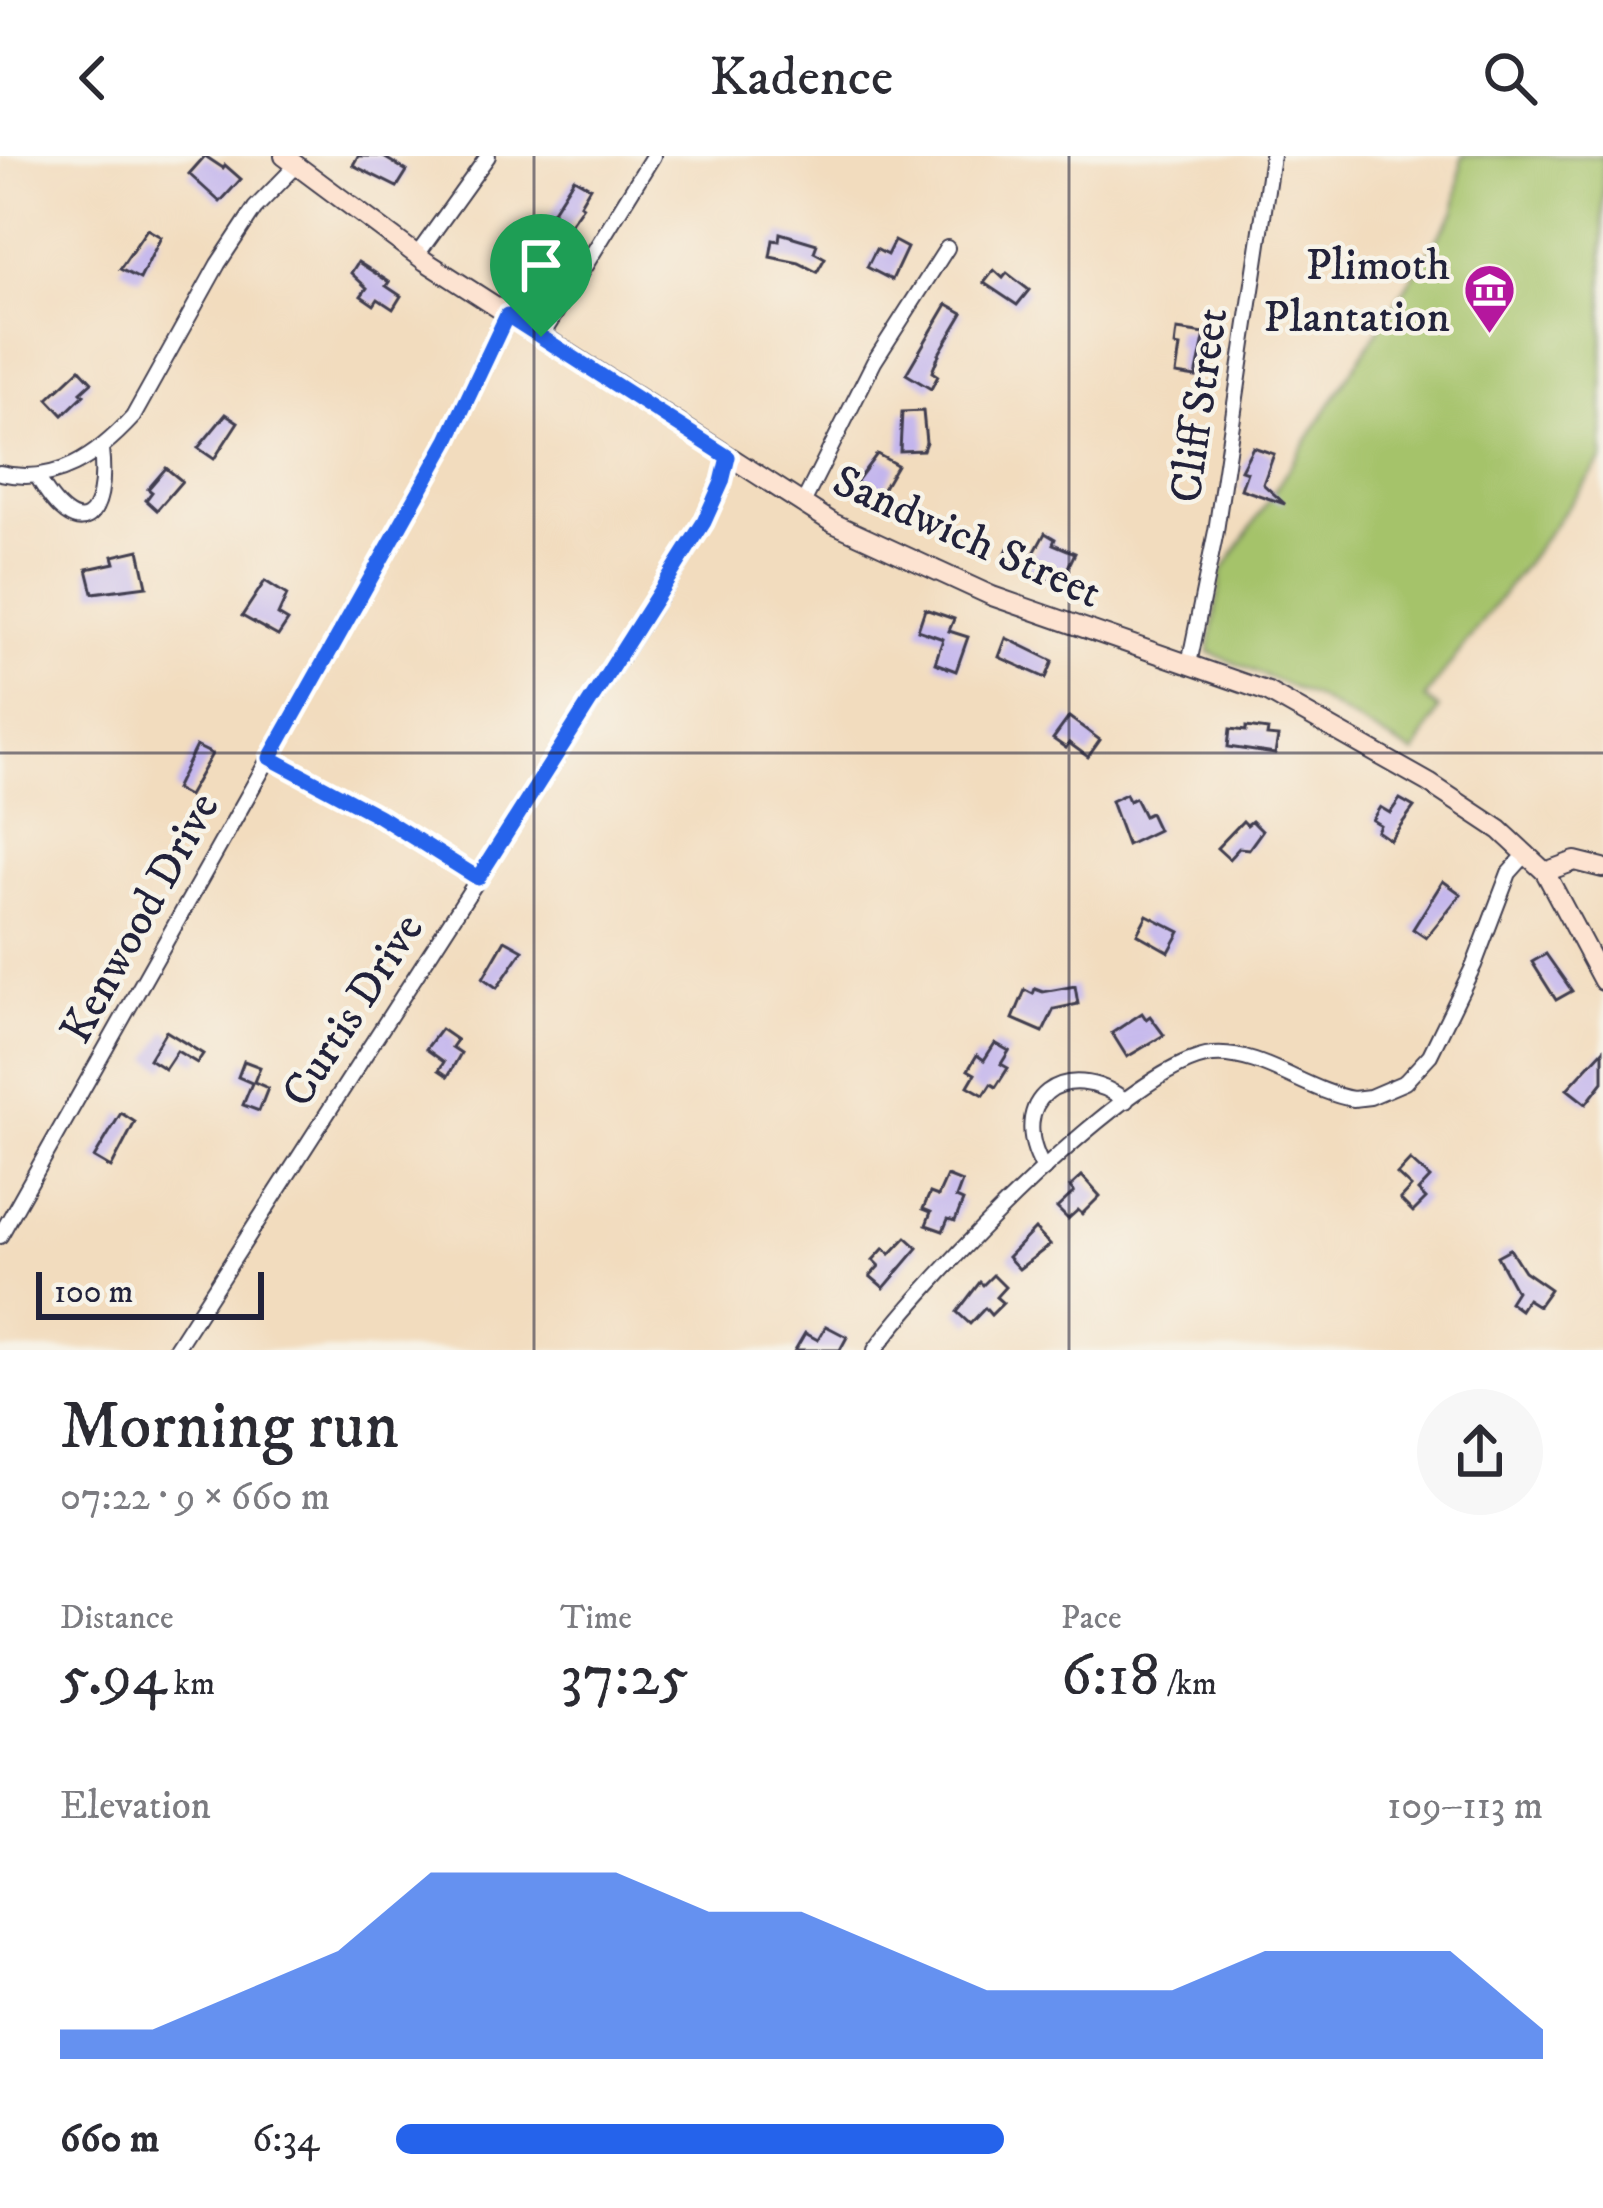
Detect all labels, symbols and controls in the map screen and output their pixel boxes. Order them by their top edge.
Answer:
icon: back [60,45,126,111]
text: Kadence [710,45,893,112]
icon: search [1477,45,1543,111]
pin [490,214,592,337]
icon: arrive [508,232,574,298]
place label: Plimoth Plantation [1263,238,1450,346]
museum icon: Plimoth Plantation [1461,261,1517,335]
street label: Cliff Street [1159,304,1241,506]
street label: Sandwich Street [824,454,1110,622]
street label: Kenwood Drive [49,783,232,1054]
street label: Curtis Drive [270,903,437,1118]
scale bar [36,1266,264,1319]
text: 100 m [54,1272,133,1313]
text: Morning run [60,1387,399,1469]
button: share [1417,1389,1543,1515]
text: 07:22 · 9 × 660 m [60,1473,330,1522]
text: Distance [60,1598,174,1639]
text: Time [560,1598,632,1639]
text: Pace [1061,1598,1122,1639]
text: 5.94 [60,1639,167,1714]
text: 37:25 [560,1639,689,1714]
text: 6:18 [1061,1639,1160,1714]
text: km [167,1664,215,1705]
text: /km [1160,1664,1217,1705]
text: Elevation [60,1782,211,1831]
text: 109–113 m [1387,1782,1543,1831]
text: 660 m [60,2115,159,2164]
text: 6:34 [252,2115,319,2164]

